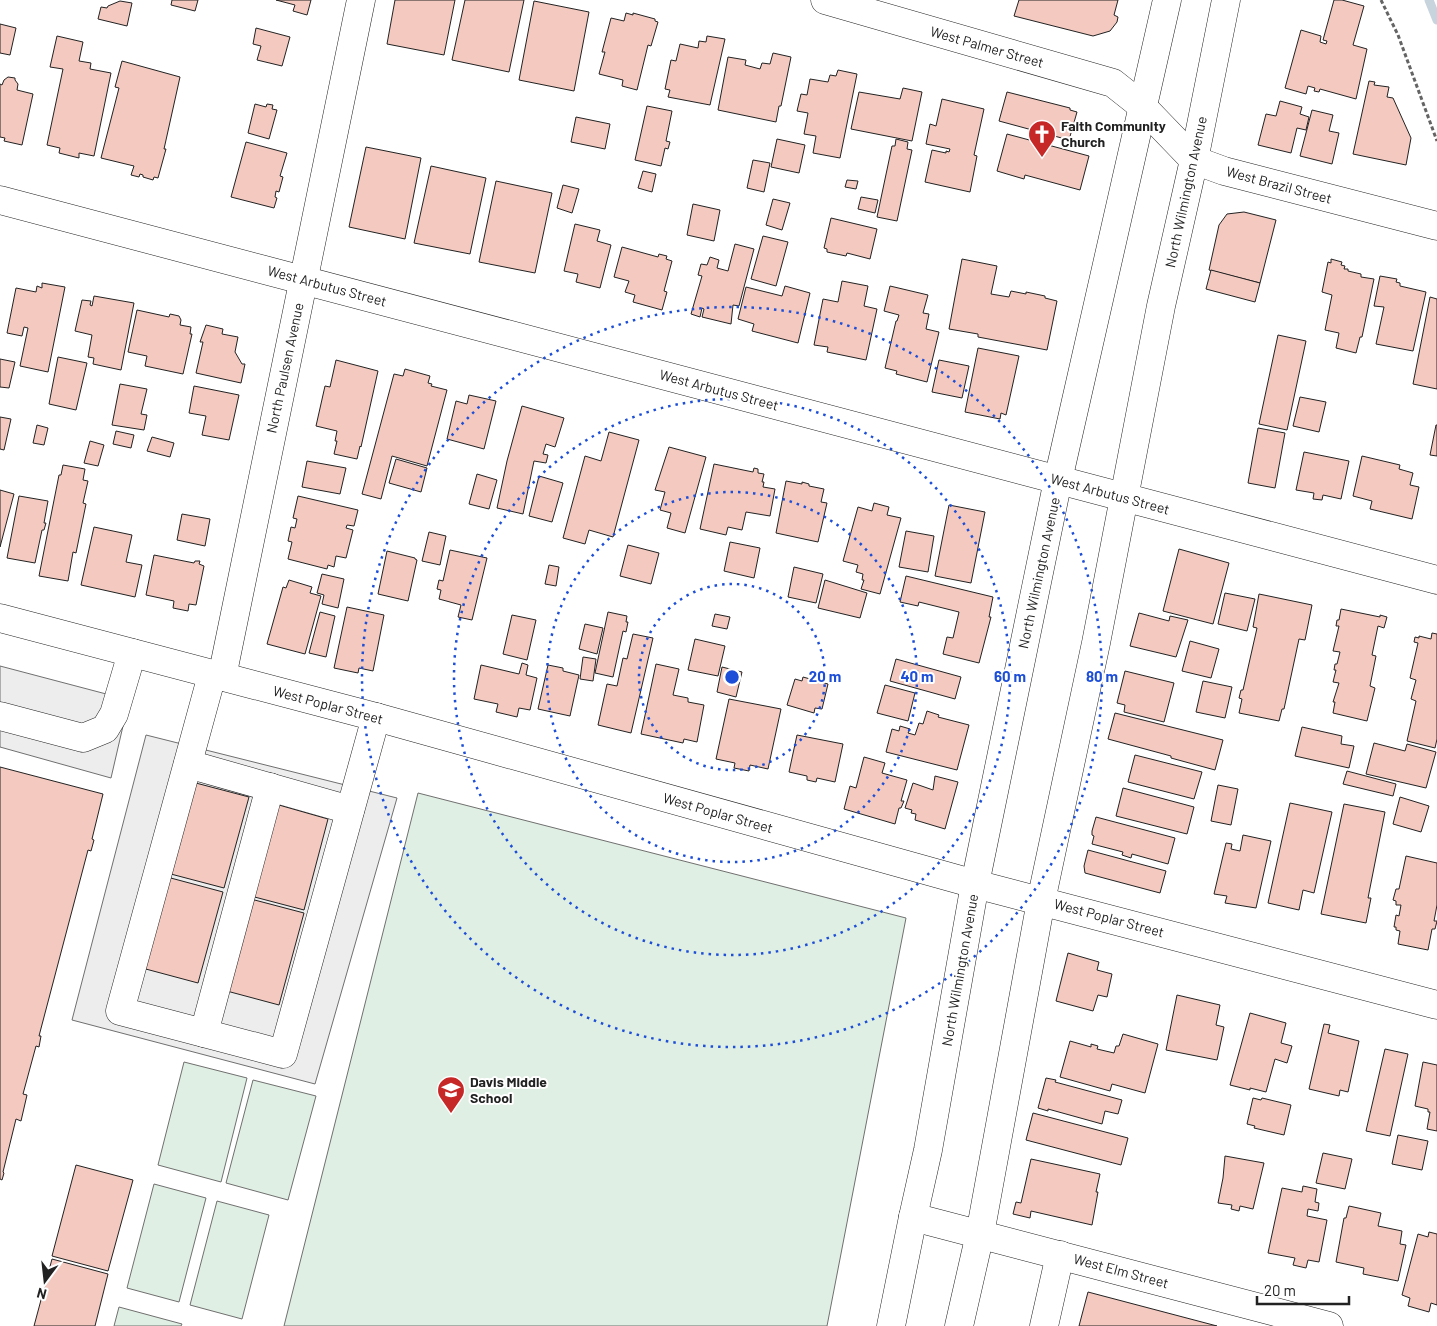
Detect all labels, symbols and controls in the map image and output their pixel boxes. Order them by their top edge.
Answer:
street label: West Palmer Street [928,22,1046,71]
street label: North Wilmington Avenue [1161,115,1210,269]
place label: Faith Community Church [1061,117,1166,150]
church icon: Faith Community Church [1027,119,1057,158]
street label: West Brazil Street [1224,162,1334,207]
street label: West Arbutus Street [266,261,389,310]
street label: North Paulsen Avenue [262,301,307,435]
street label: West Arbutus Street [658,365,781,414]
street label: West Arbutus Street [1049,469,1172,518]
street label: North Wilmington Avenue [1014,496,1063,650]
text: 20 m [809,667,841,685]
text: 40 m [900,667,934,685]
text: 60 m [994,667,1026,685]
text: 80 m [1086,667,1118,685]
centre of rings [723,668,741,686]
street label: West Poplar Street [271,682,385,727]
street label: West Poplar Street [661,789,775,836]
street label: North Wilmington Avenue [938,892,981,1047]
street label: West Poplar Street [1052,895,1166,940]
place label: Davis Middle School [470,1073,547,1106]
school or university icon: Davis Middle School [436,1075,466,1114]
street label: West Elm Street [1072,1250,1171,1291]
north arrow [20,1256,70,1306]
scale bar [1257,1274,1350,1306]
text: 20 m [1264,1281,1296,1299]
text: N [35,1285,48,1303]

